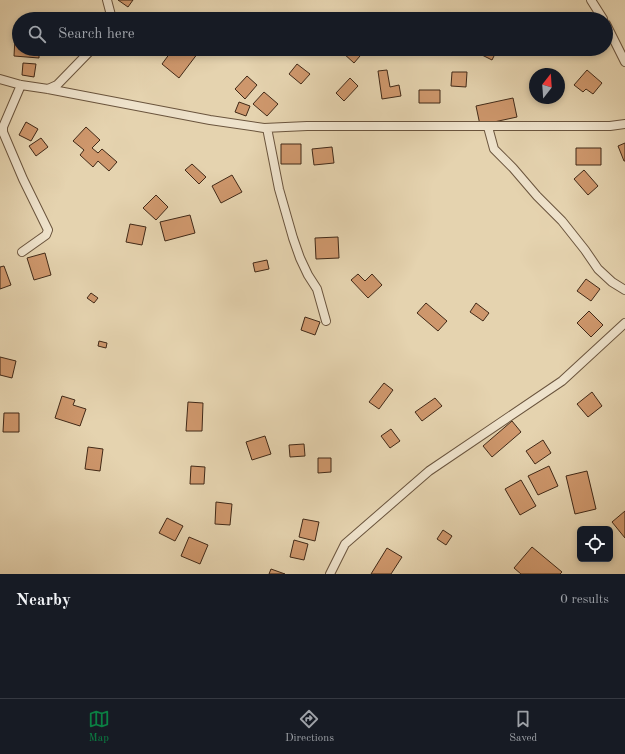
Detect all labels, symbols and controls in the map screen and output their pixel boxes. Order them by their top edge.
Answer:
search box [12,12,613,56]
icon: search [26,23,48,45]
text: Search here [58,27,135,42]
north arrow [529,68,565,104]
map controls [577,526,613,562]
button: locate [577,526,613,562]
text: Nearby [16,592,71,609]
text: 0 results [560,593,609,606]
tab: Map [88,708,110,746]
tab: Directions [285,708,334,746]
tab: Saved [509,708,537,746]

